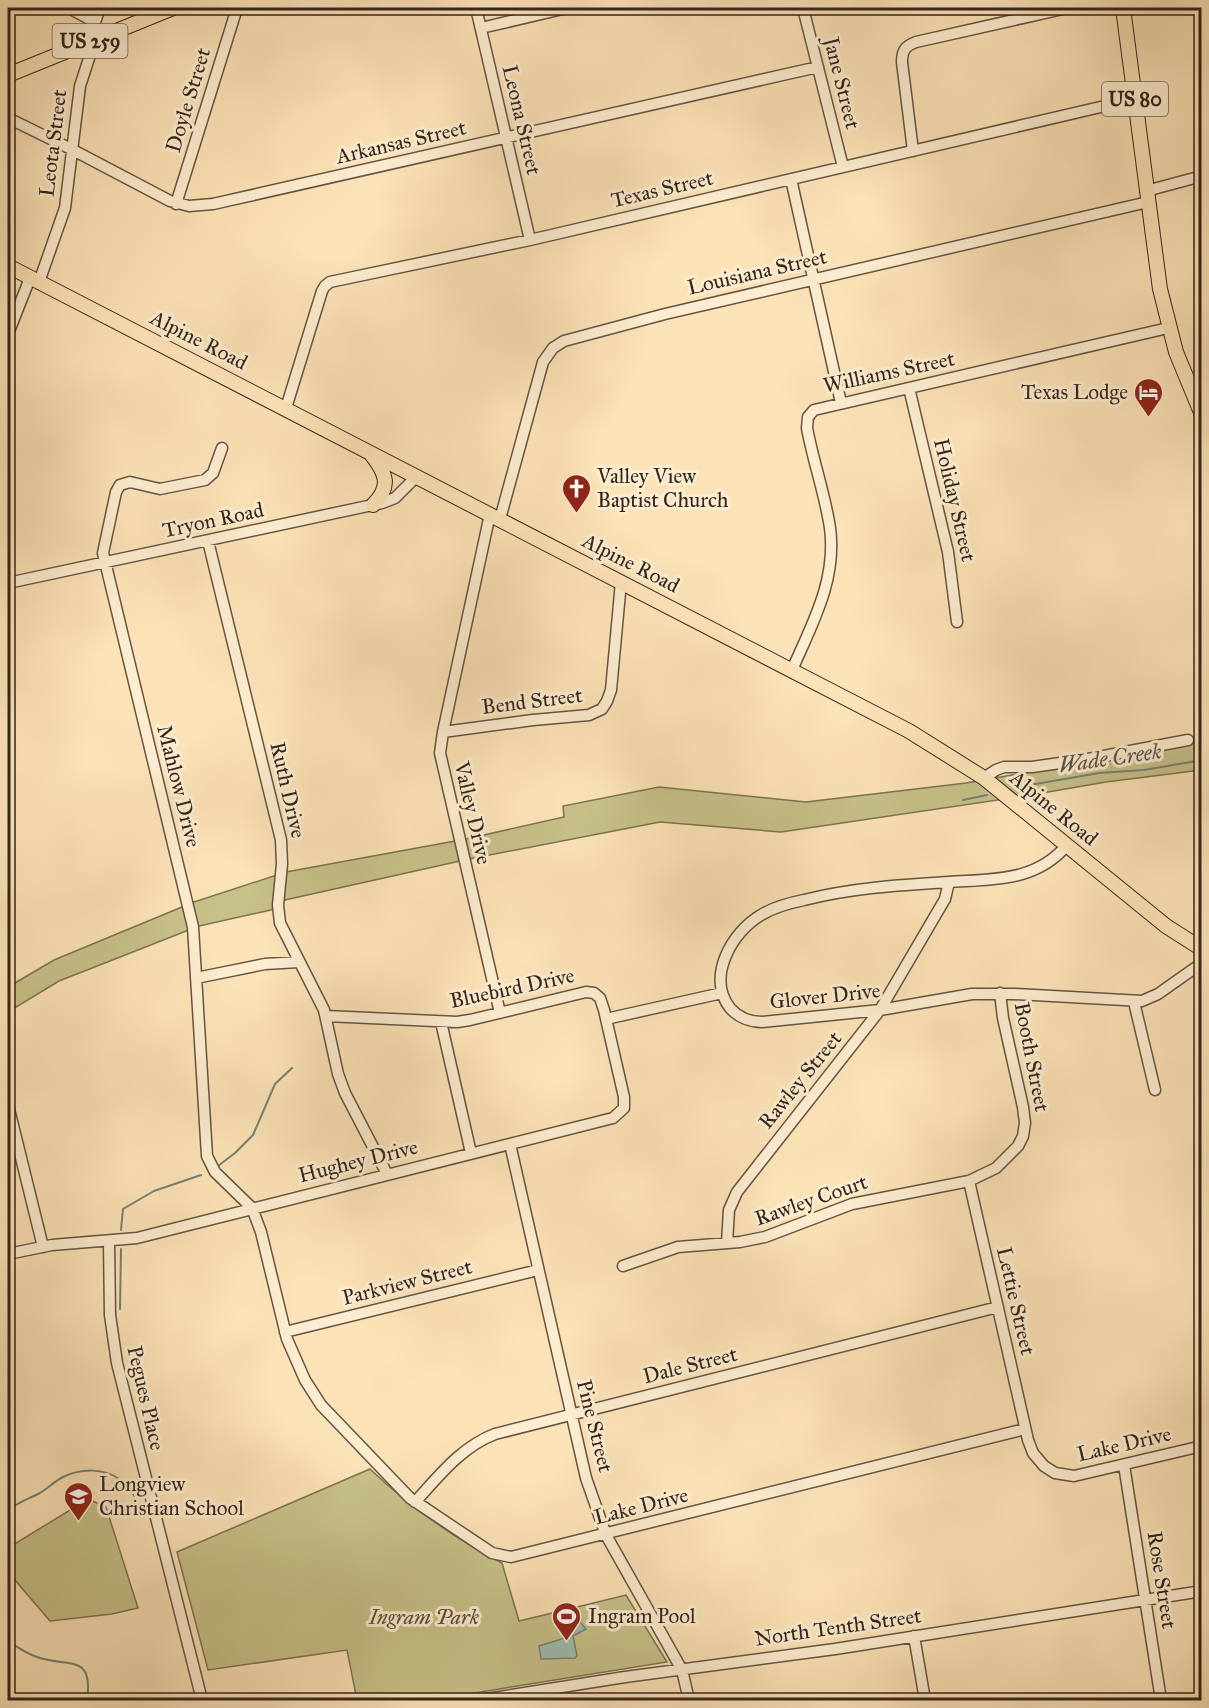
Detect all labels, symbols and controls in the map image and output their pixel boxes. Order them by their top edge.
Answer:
road number: US 259 [52,24,128,58]
street label: Jane Street [818,32,866,132]
street label: Doyle Street [160,44,216,155]
street label: Leona Street [497,63,547,178]
road number: US 80 [1102,82,1168,116]
street label: Leota Street [34,87,73,198]
street label: Arkansas Street [332,114,469,170]
street label: Texas Street [608,165,716,213]
street label: Louisiana Street [685,243,830,301]
street label: Alpine Road [145,304,252,376]
street label: Williams Street [821,345,958,399]
hotel icon: Texas Lodge [1133,376,1165,418]
place label: Texas Lodge [1021,379,1128,405]
street label: Holiday Street [928,436,982,565]
place label: Valley View Baptist Church [596,463,729,513]
church icon: Valley View Baptist Church [560,472,592,514]
street label: Tryon Road [160,497,266,543]
street label: Alpine Road [577,527,684,599]
street label: Bend Street [480,682,584,720]
street label: Mahlow Drive [151,722,207,850]
water label: Wade Creek [1057,737,1163,779]
street label: Ruth Drive [264,739,312,841]
street label: Valley Drive [448,758,497,867]
street label: Alpine Road [1004,764,1104,852]
street label: Bluebird Drive [447,962,577,1014]
street label: Glover Drive [768,977,882,1015]
street label: Booth Street [1009,1000,1055,1115]
street label: Rawley Street [753,1026,848,1134]
street label: Hughey Drive [296,1134,421,1188]
street label: Rawley Court [751,1168,871,1231]
street label: Lettie Street [991,1244,1041,1358]
street label: Parkview Street [339,1253,475,1311]
street label: Dale Street [640,1341,741,1389]
street label: Pegues Place [121,1343,171,1453]
street label: Pine Street [571,1377,619,1476]
street label: Lake Drive [1074,1421,1174,1467]
place label: Longview Christian School [99,1471,244,1521]
school or university icon: Longview Christian School [62,1480,94,1522]
street label: Lake Drive [591,1482,691,1530]
street label: Rose Street [1141,1529,1183,1631]
sports icon: Ingram Pool [551,1600,583,1642]
street label: North Tenth Street [753,1602,924,1652]
place label: Ingram Pool [588,1603,696,1629]
park label: Ingram Park [368,1604,480,1630]

